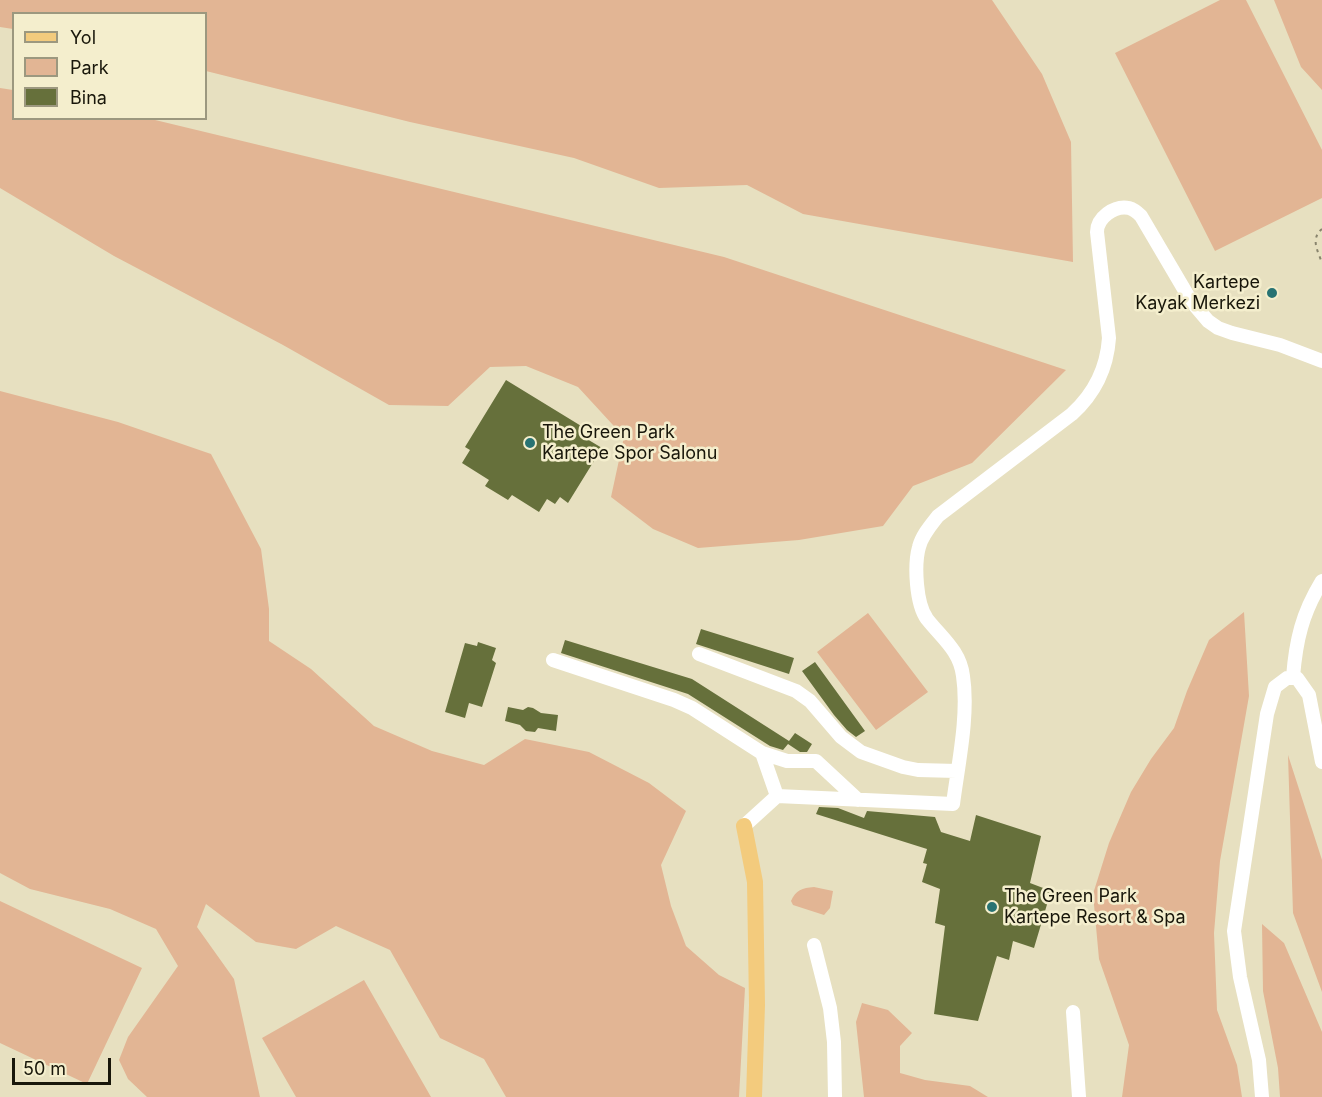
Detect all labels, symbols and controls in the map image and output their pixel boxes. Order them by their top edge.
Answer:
legend [12,12,207,120]
text: Yol [70,27,96,48]
text: Park [70,57,109,78]
text: Bina [70,87,107,108]
place label: Kartepe Kayak Merkezi [1135,272,1260,314]
marker: Kartepe Kayak Merkezi [1265,286,1279,300]
place label: The Green Park Kartepe Spor Salonu [542,422,717,464]
marker: The Green Park Kartepe Spor Salonu [523,436,537,450]
place label: The Green Park Kartepe Resort & Spa [1004,886,1186,928]
marker: The Green Park Kartepe Resort & Spa [985,900,999,914]
scale bar [15,1046,114,1084]
text: 50 m [23,1058,66,1079]

